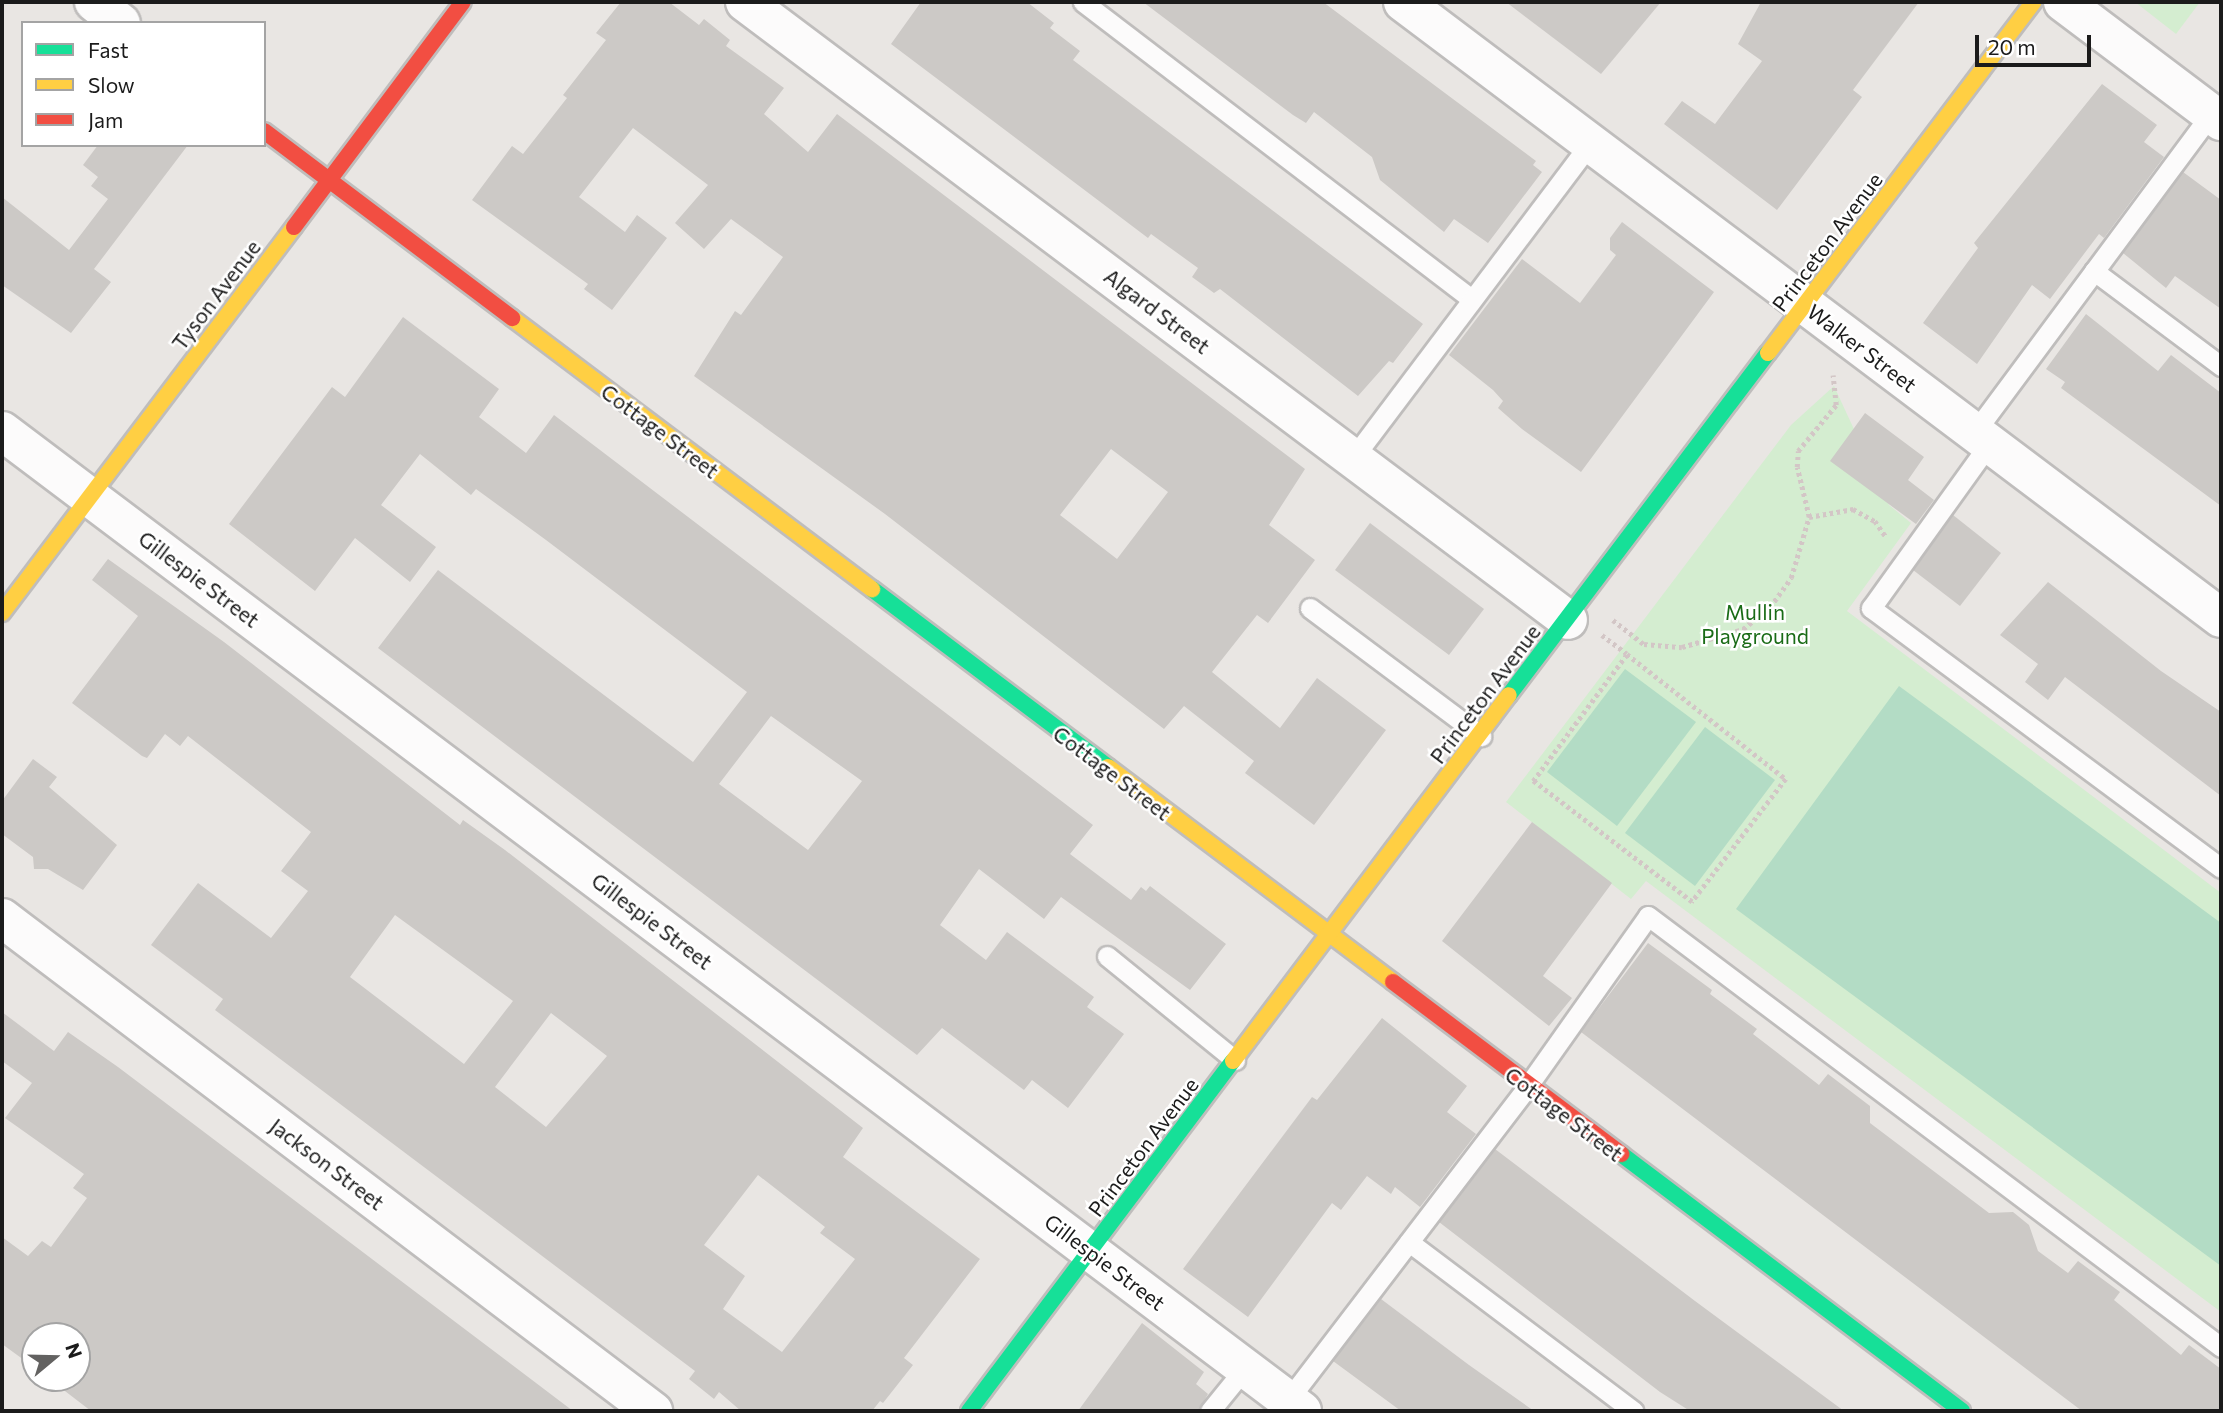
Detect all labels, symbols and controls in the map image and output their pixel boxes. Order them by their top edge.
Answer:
legend [21,21,266,147]
scale bar [1978,21,2094,65]
text: 20 m [1988,34,2036,59]
text: Fast [88,37,129,62]
text: Slow [88,72,135,97]
text: Jam [88,107,123,132]
street label: Princeton Avenue [1767,168,1887,316]
street label: Tyson Avenue [167,235,265,355]
street label: Algard Street [1099,263,1215,359]
street label: Walker Street [1802,299,1922,397]
street label: Cottage Street [596,379,724,483]
street label: Gillespie Street [134,525,264,633]
park label: Mullin Playground [1701,599,1809,649]
street label: Princeton Avenue [1425,620,1545,768]
street label: Cottage Street [1048,721,1176,825]
street label: Gillespie Street [587,867,717,975]
street label: Cottage Street [1500,1062,1628,1166]
street label: Princeton Avenue [1083,1073,1203,1221]
street label: Jackson Street [265,1113,389,1215]
street label: Gillespie Street [1040,1208,1170,1316]
north arrow [21,1322,91,1392]
text: N [61,1340,88,1361]

